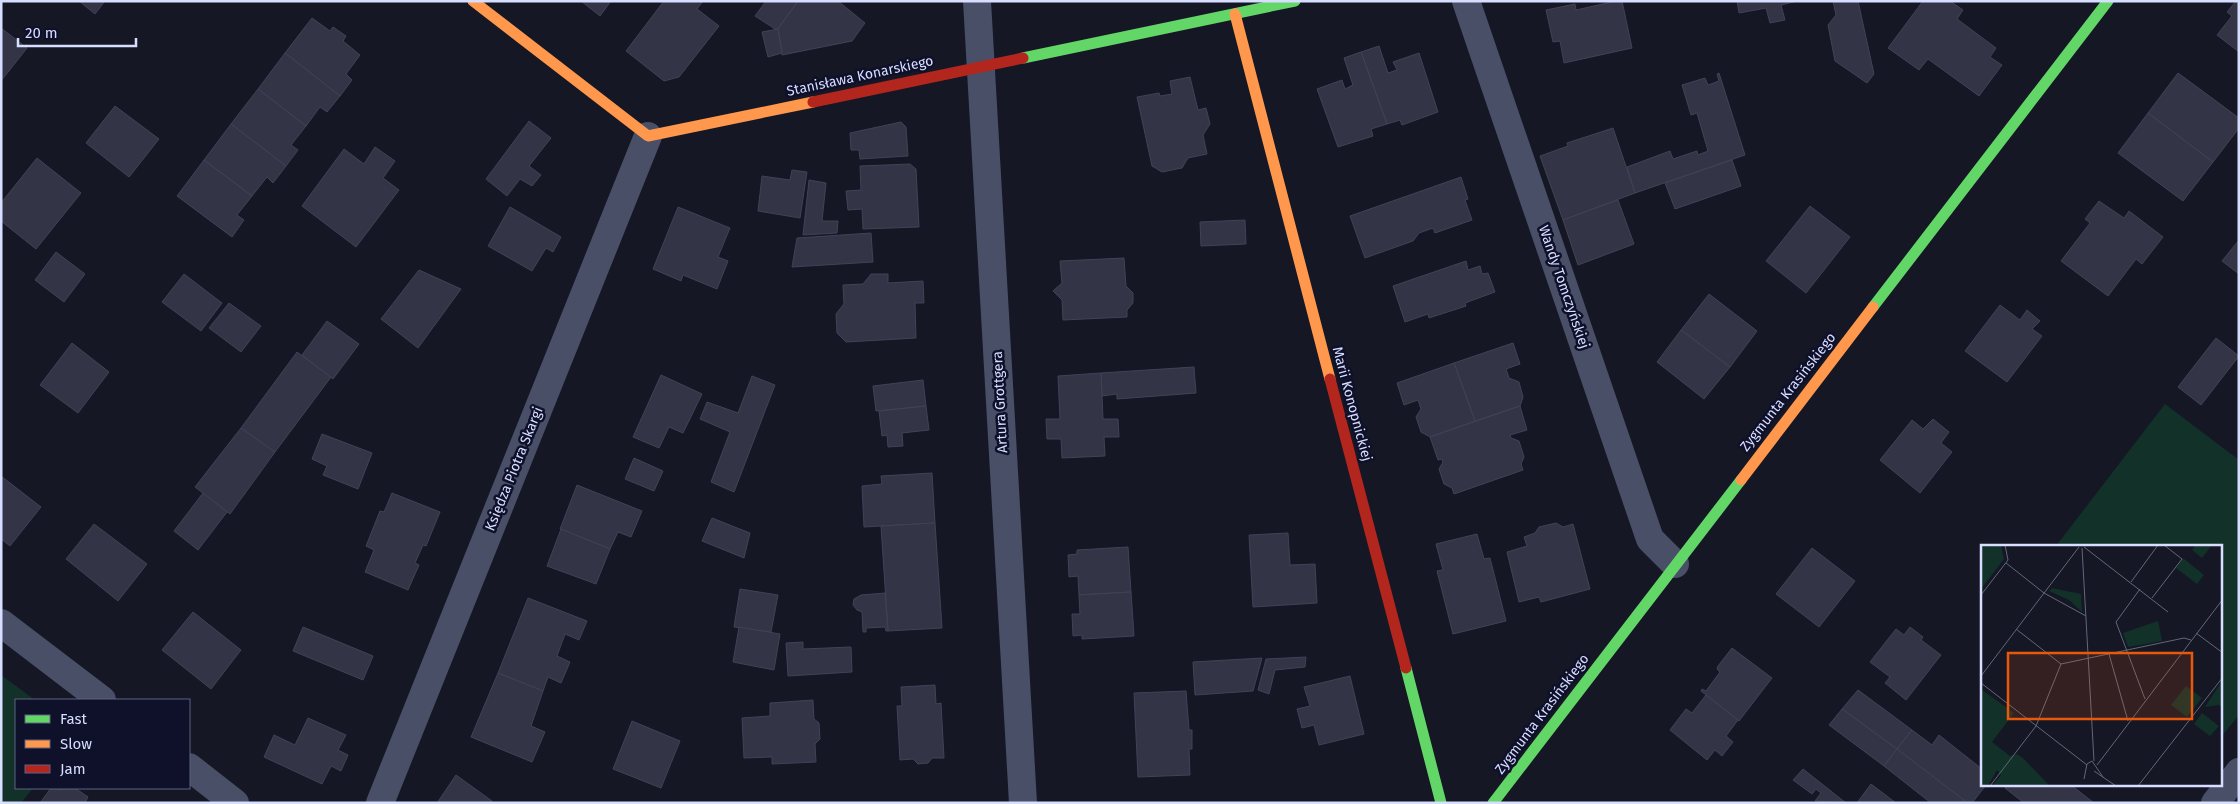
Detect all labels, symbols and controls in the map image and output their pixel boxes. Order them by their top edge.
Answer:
scale bar [18,15,135,47]
text: 20 m [25,24,58,42]
street label: Stanisława Konarskiego [785,52,935,100]
street label: Wandy Tomczyńskiej [1535,223,1593,351]
street label: Zygmunta Krasińskiego [1736,329,1840,455]
street label: Marii Konopnickiej [1329,345,1375,463]
street label: Artura Grottgera [989,351,1011,453]
street label: Księdza Piotra Skargi [481,405,547,533]
inset map [1981,545,2222,786]
street label: Zygmunta Krasińskiego [1491,651,1593,777]
legend [15,699,190,789]
text: Fast [60,710,87,728]
text: Slow [60,735,92,753]
text: Jam [60,760,86,778]

